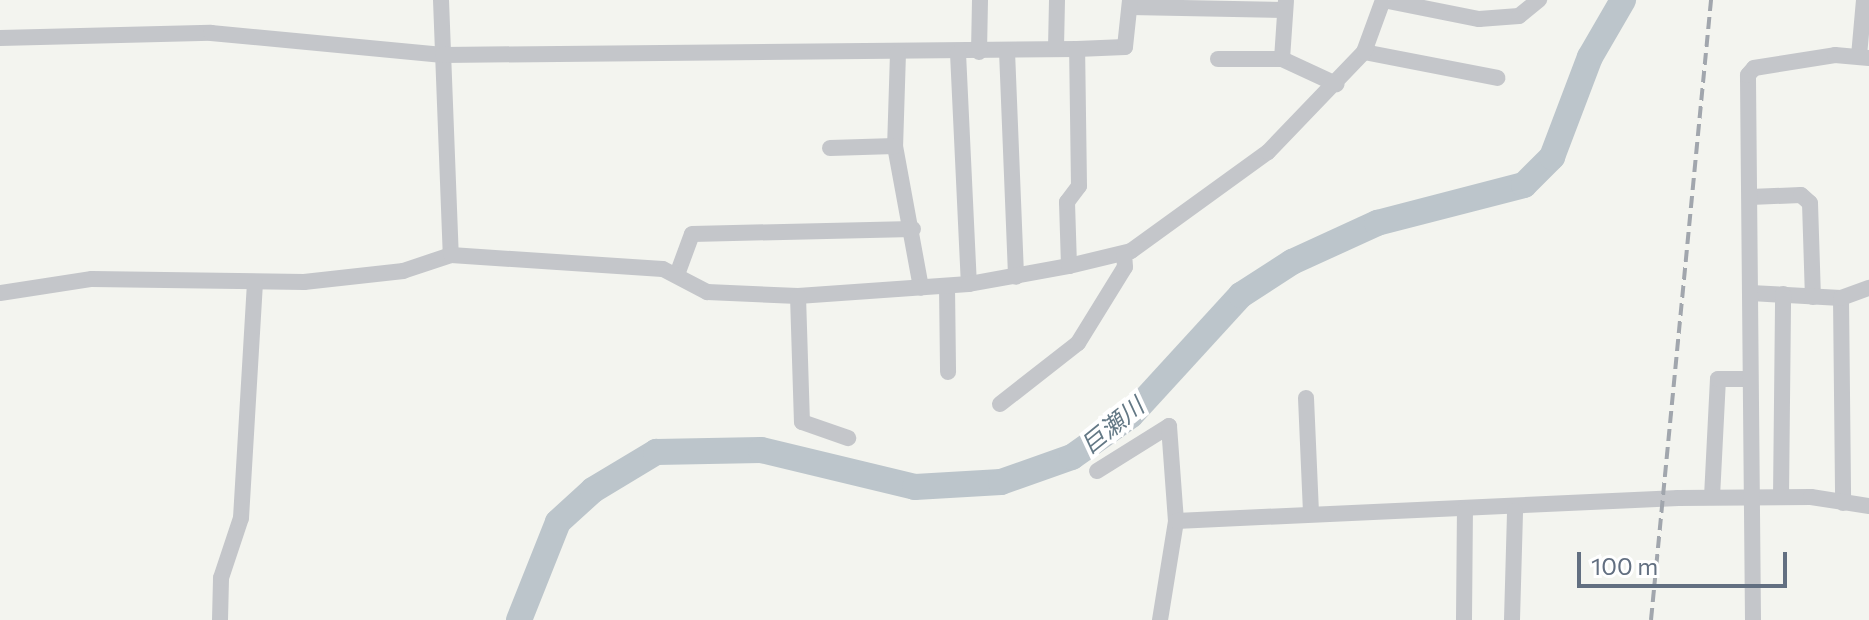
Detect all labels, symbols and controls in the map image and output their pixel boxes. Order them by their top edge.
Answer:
water label: 巨瀬川 [1075,391,1149,459]
scale bar [1581,536,1791,586]
text: 100 m [1591,551,1658,580]

